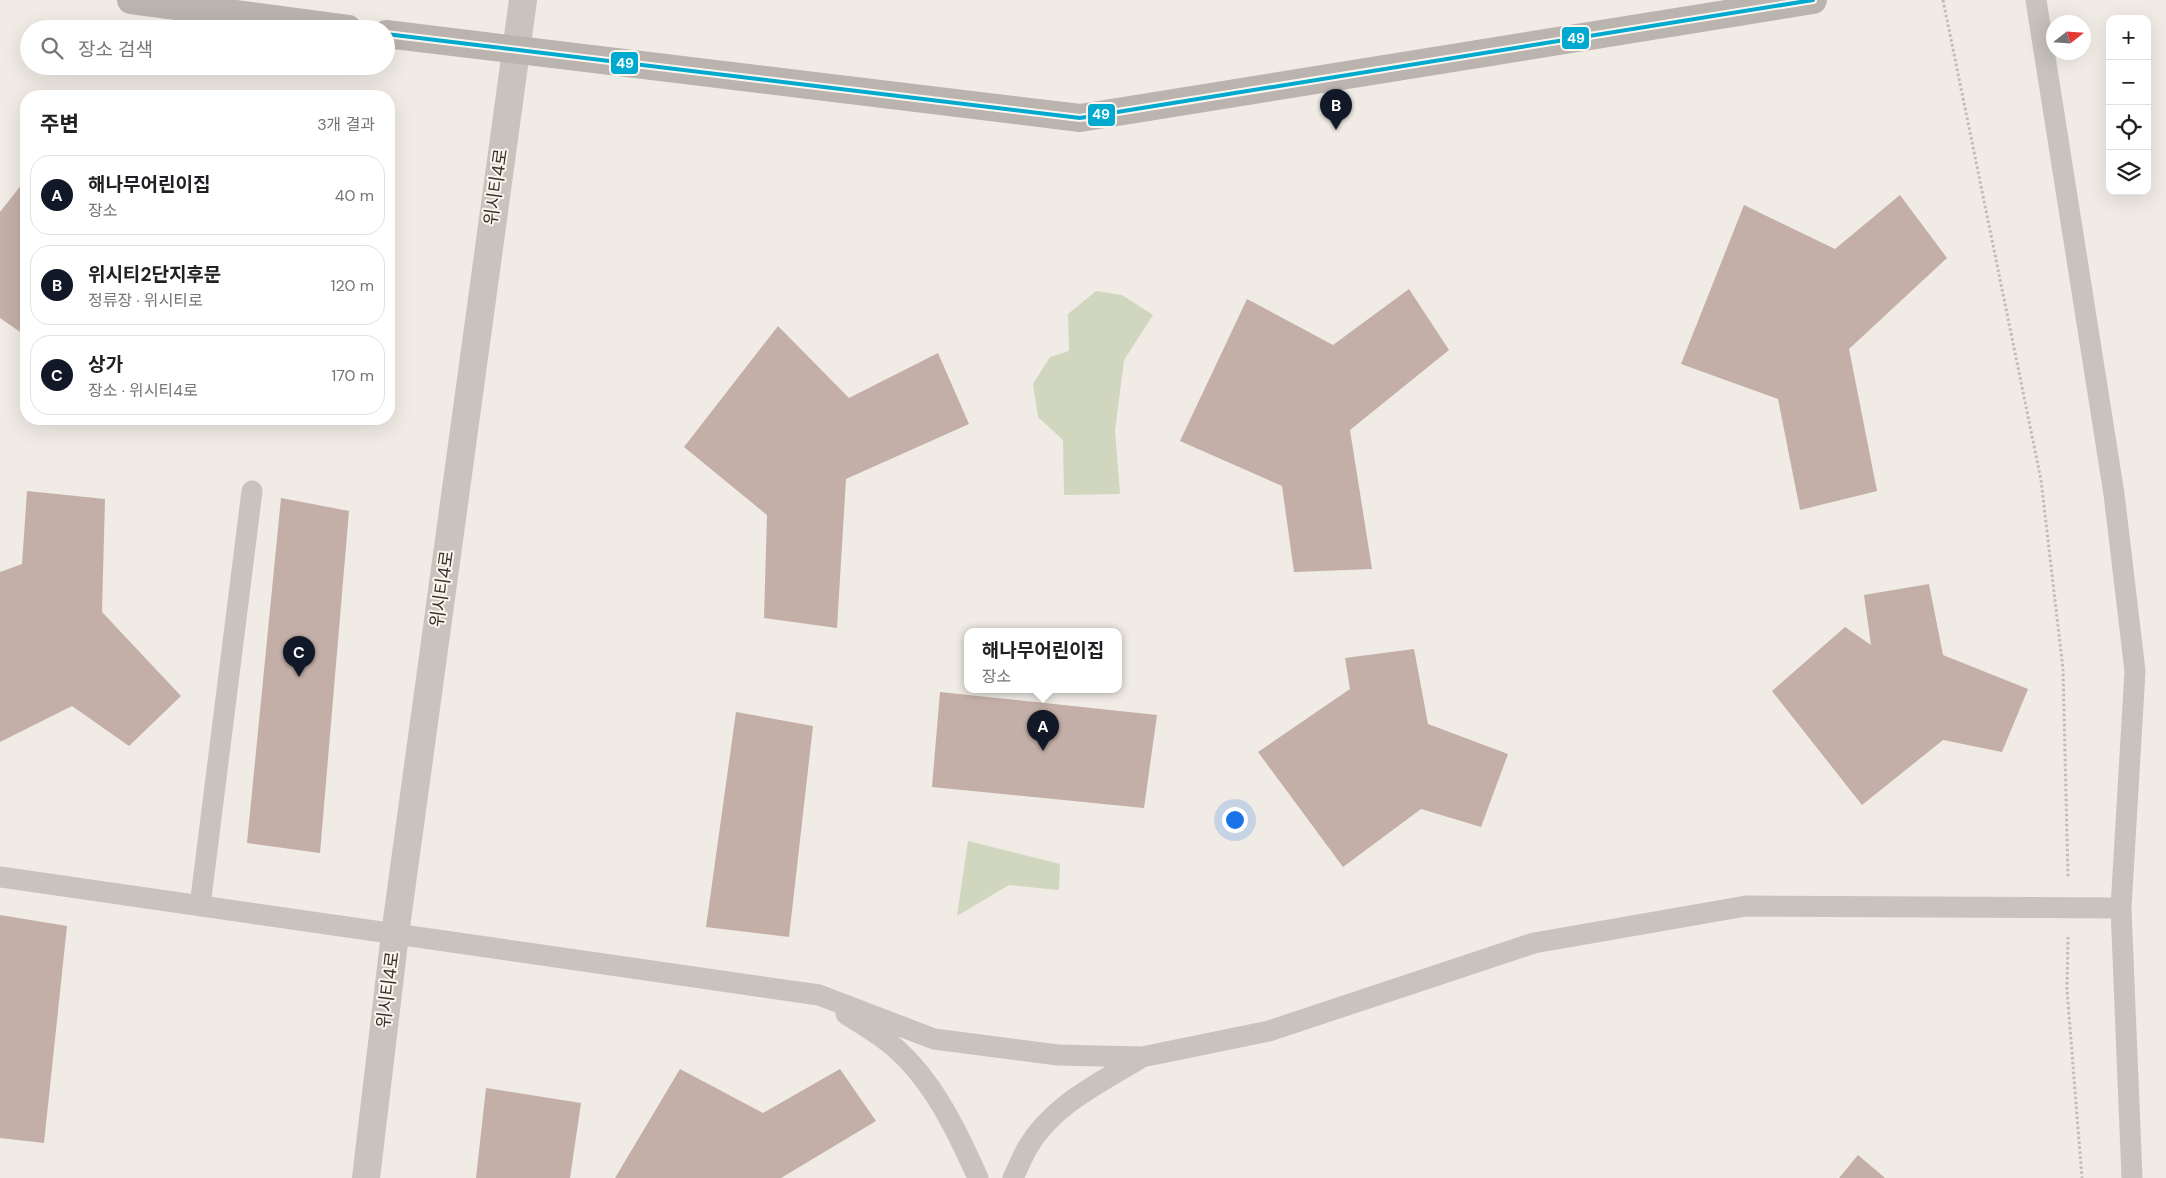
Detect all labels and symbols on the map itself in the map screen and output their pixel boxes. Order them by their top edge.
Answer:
north arrow [2046,15,2091,60]
line badge: 49 [1561,26,1590,50]
text: 49 [1567,29,1585,47]
line badge: 49 [610,51,639,75]
text: 49 [616,54,634,72]
pin: B [1320,89,1352,130]
line badge: 49 [1087,103,1116,127]
text: 49 [1092,105,1110,123]
street label: 위시티4로 [479,147,513,227]
street label: 위시티4로 [425,549,459,629]
pin: C [283,636,315,677]
pin: A [1027,710,1059,751]
your location [1222,807,1248,833]
street label: 위시티4로 [371,950,405,1030]

